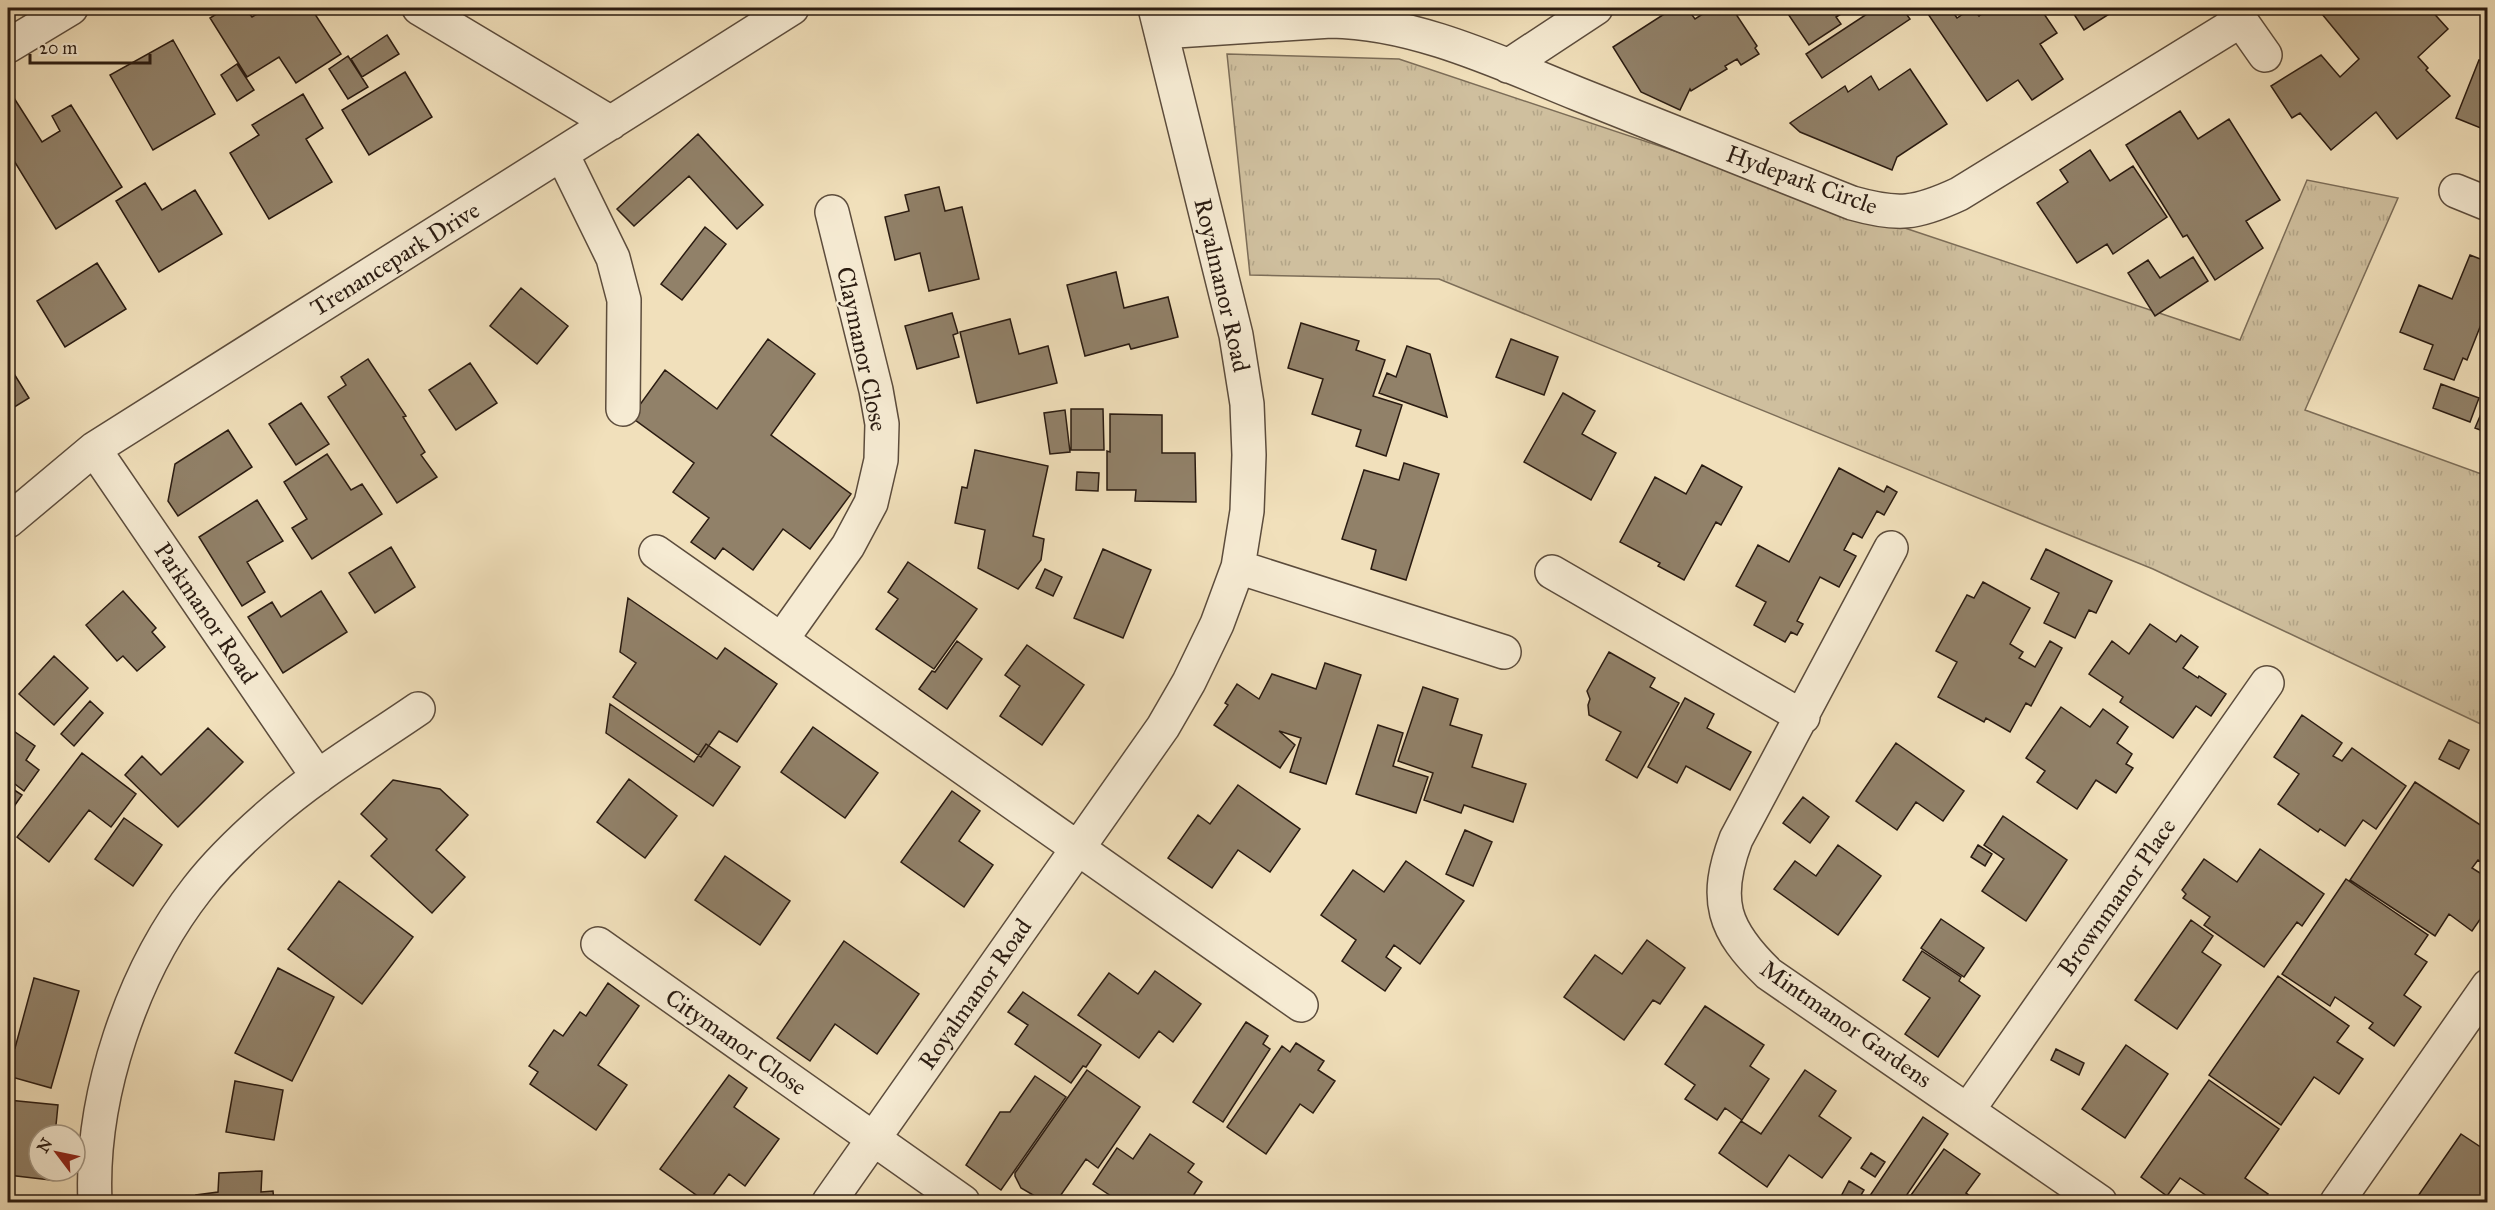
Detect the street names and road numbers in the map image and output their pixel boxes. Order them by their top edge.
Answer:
street label: Hydepark Circle [1722,139,1882,221]
street label: Trenancepark Drive [305,195,485,323]
street label: Royalmanor Road [1187,195,1257,375]
street label: Claymanor Close [830,264,894,434]
street label: Parkmanor Road [148,537,264,689]
street label: Brownmanor Place [2051,812,2183,982]
street label: Royalmanor Road [912,913,1038,1075]
street label: Mintmanor Gardens [1754,954,1938,1094]
street label: Citymanor Close [659,982,813,1102]

